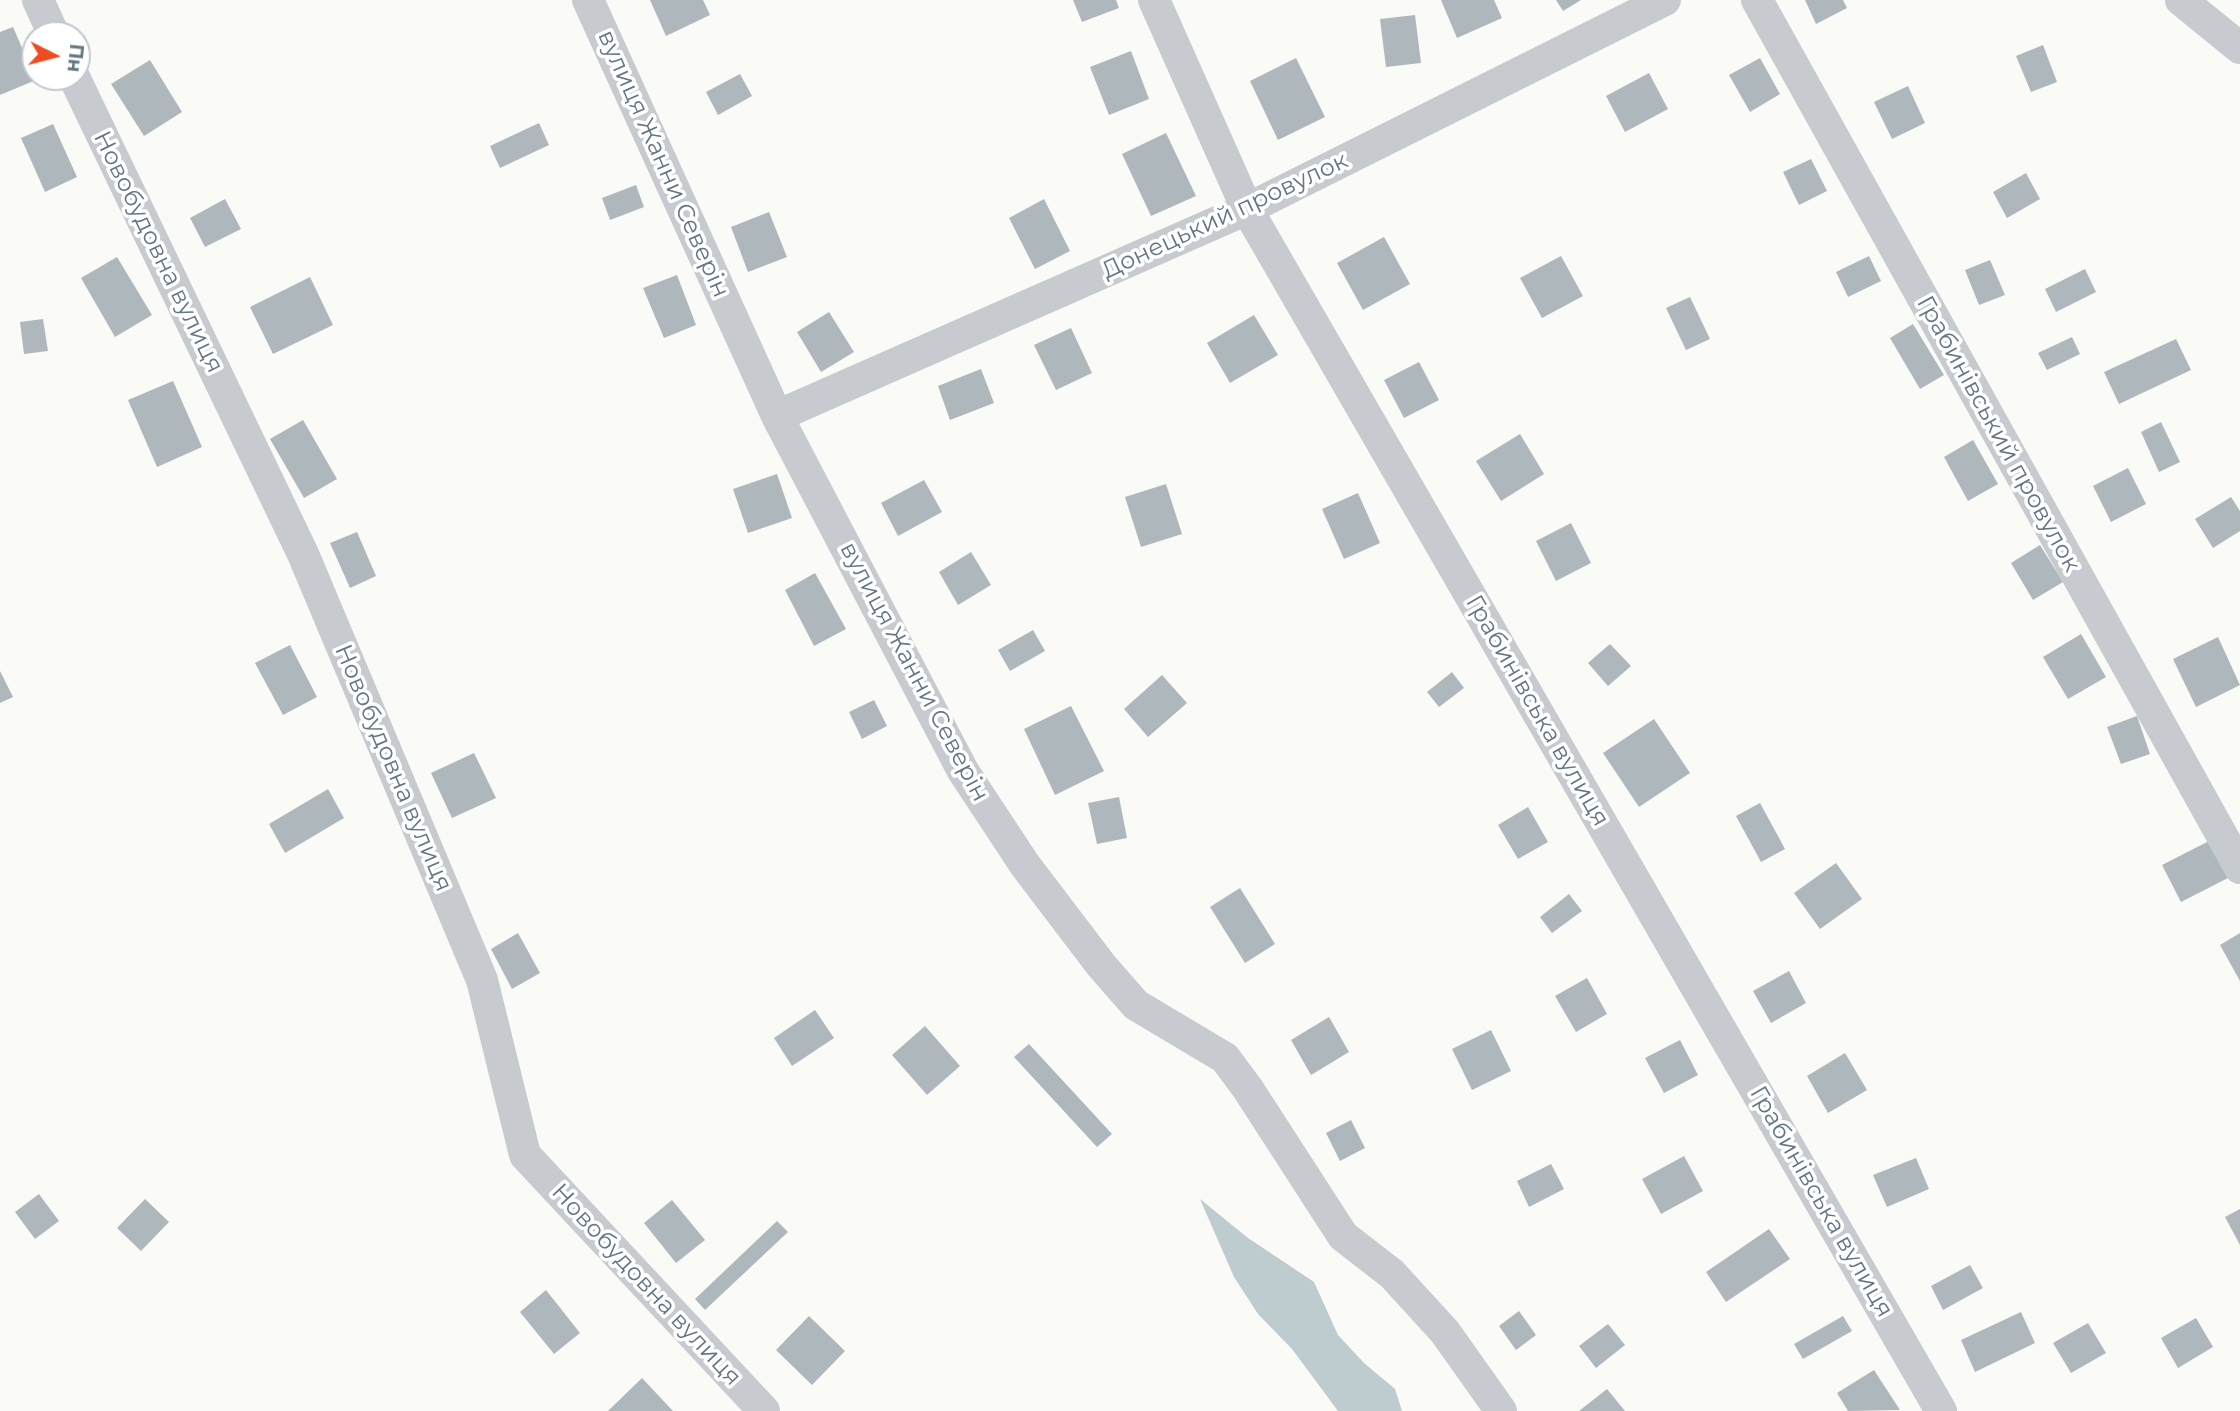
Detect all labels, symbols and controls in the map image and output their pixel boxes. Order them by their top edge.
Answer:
north arrow [21,21,91,91]
street label: вулиця Жанни Северін [591,26,735,302]
text: Пн [62,43,88,73]
street label: Новобудовна вулиця [87,127,229,377]
street label: Донецький провулок [1098,146,1352,286]
street label: Грабинівський провулок [1910,291,2086,577]
street label: вулиця Жанни Северін [833,537,995,807]
street label: Грабинівська вулиця [1459,590,1615,832]
street label: Новобудовна вулиця [328,640,458,896]
street label: Грабинівська вулиця [1743,1081,1899,1323]
street label: Новобудовна вулиця [545,1178,747,1392]

